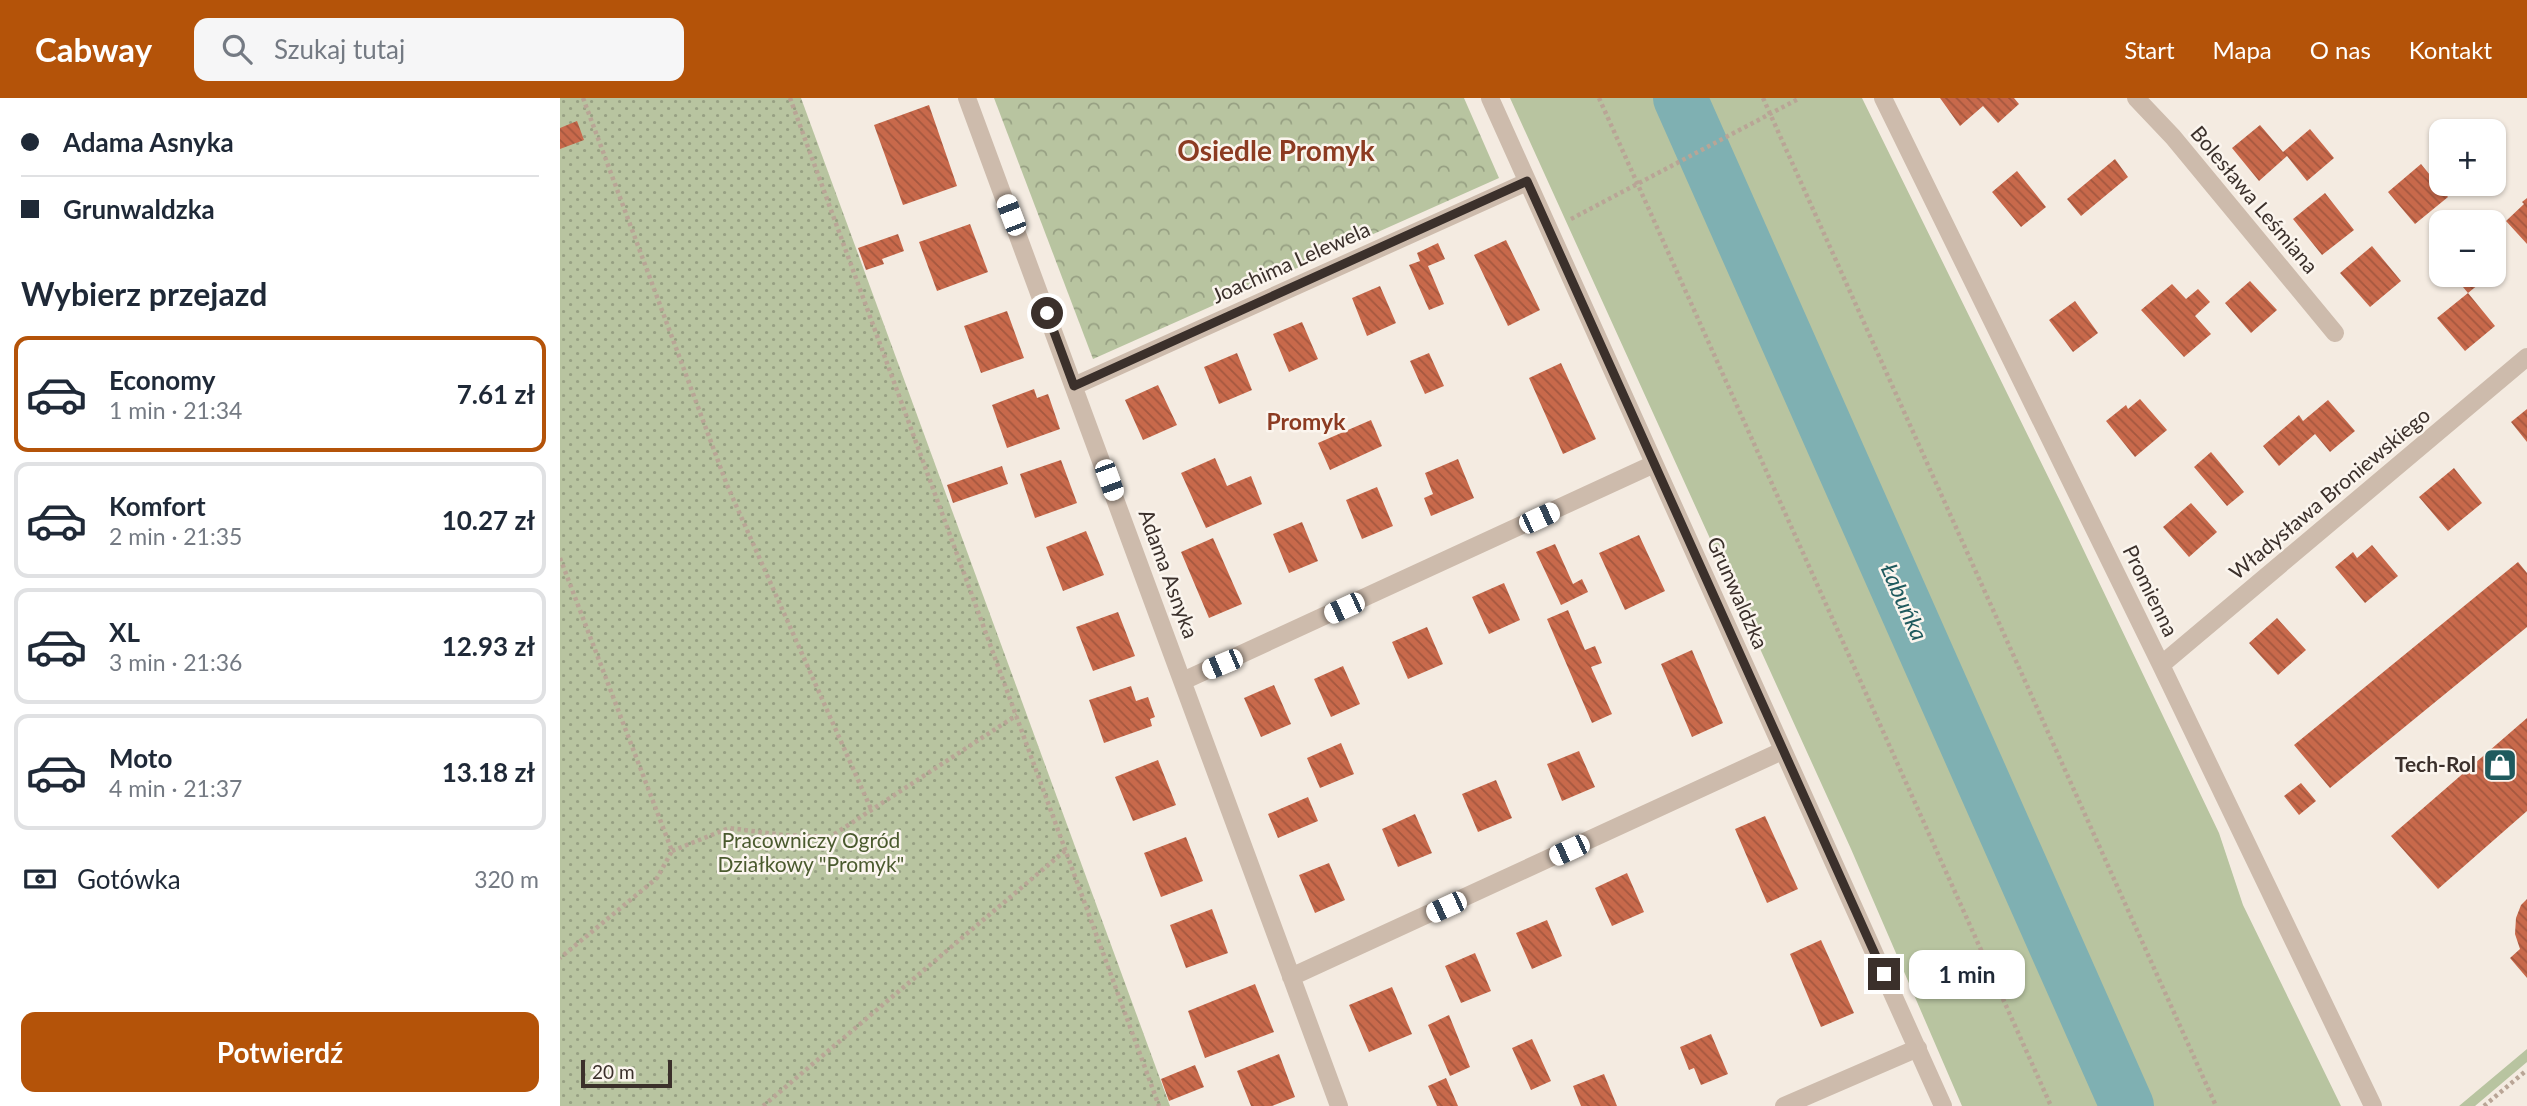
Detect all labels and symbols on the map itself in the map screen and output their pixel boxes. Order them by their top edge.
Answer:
street label: Bolesława Leśmiana [2186,120,2324,278]
district label: Osiedle Promyk [1177,133,1375,167]
car [994,192,1029,238]
street label: Joachima Lelewela [1207,216,1373,308]
route start [1031,297,1063,329]
street label: Władysława Broniewskiego [2224,402,2435,584]
district label: Promyk [1267,407,1346,435]
car [1092,457,1127,503]
car [1516,500,1563,536]
street label: Adama Asnyka [1135,506,1204,641]
street label: Grunwaldzka [1702,532,1774,652]
street label: Promienna [2118,540,2184,640]
water label: Łabuńka [1876,559,1934,644]
car [1321,590,1368,626]
car [1199,646,1246,682]
shop icon: Tech-Rol [2481,746,2519,784]
place label: Tech-Rol [2395,751,2476,776]
park label: Pracowniczy Ogród Działkowy "Promyk" [718,827,904,876]
car [1546,832,1593,868]
car [1423,889,1470,925]
callout: 1 min [1908,950,2024,998]
route end [1868,958,1900,990]
scale bar [581,1057,672,1089]

